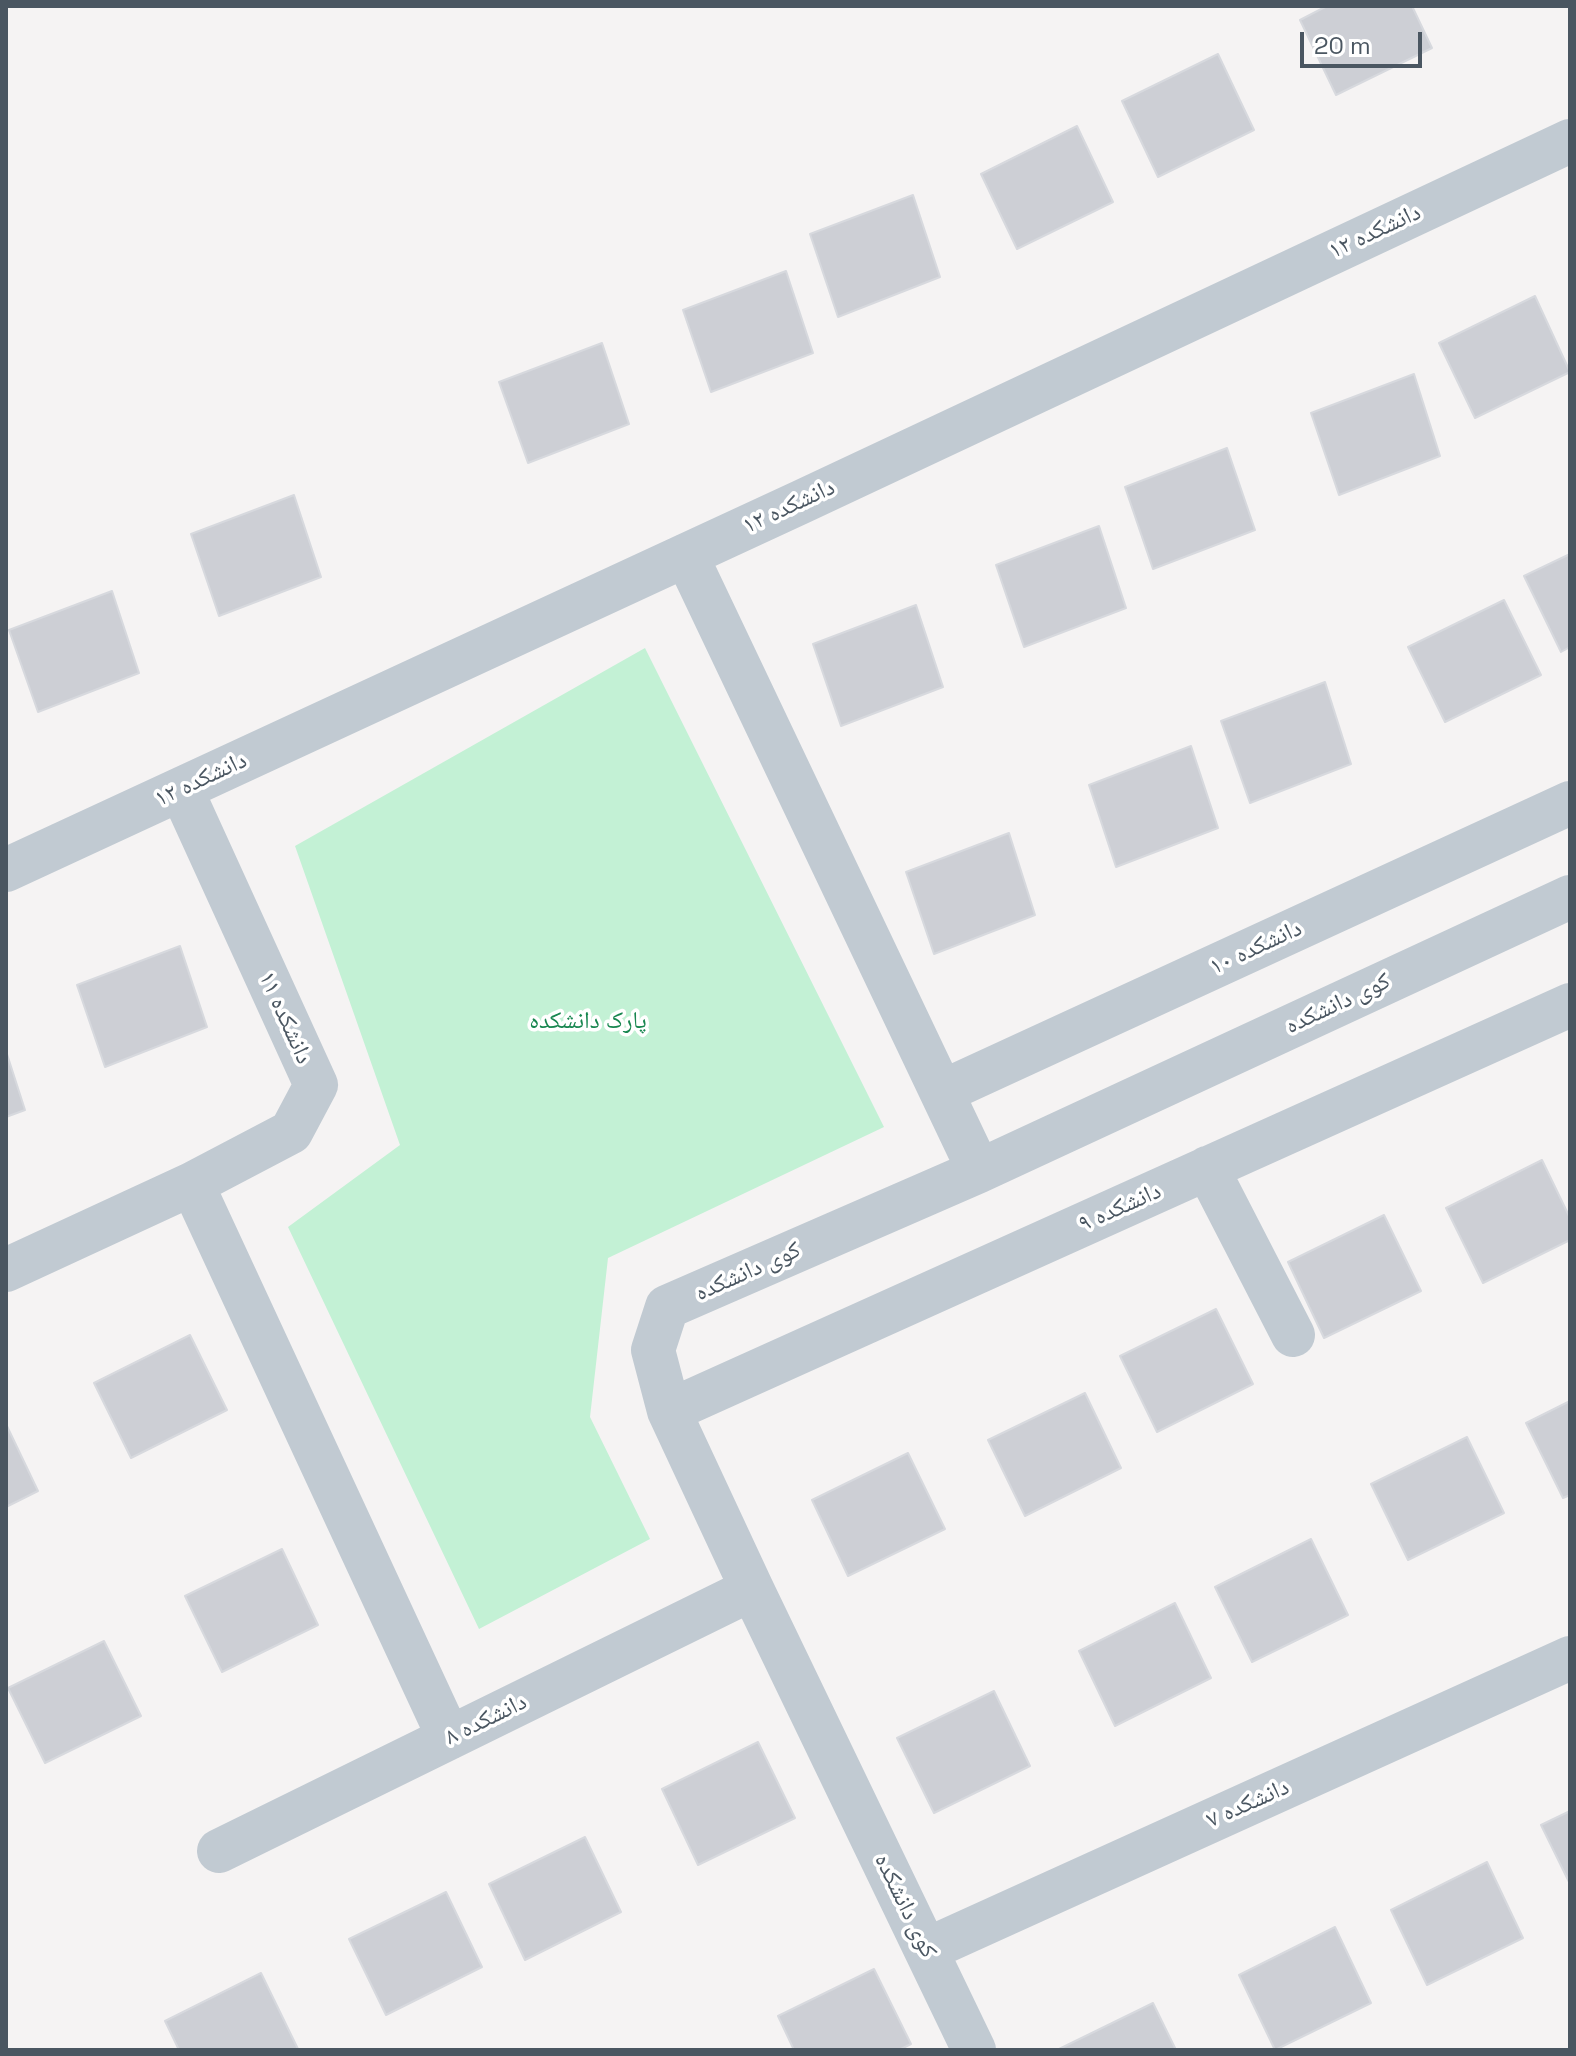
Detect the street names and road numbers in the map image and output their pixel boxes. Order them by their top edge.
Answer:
street label: دانشکده ۱۲ [1324,198,1426,266]
street label: دانشکده ۱۲ [738,473,840,541]
street label: دانشکده ۱۲ [150,746,252,814]
street label: دانشکده ۱۰ [1205,914,1307,982]
street label: دانشکده ۱۱ [252,967,318,1069]
street label: کوی دانشکده [1281,967,1395,1041]
street label: دانشکده ۹ [1074,1177,1166,1239]
street label: کوی دانشکده [691,1236,805,1308]
street label: دانشکده ۸ [440,1688,532,1752]
street label: دانشکده ۷ [1202,1773,1294,1835]
street label: کوی دانشکده [867,1849,943,1963]

